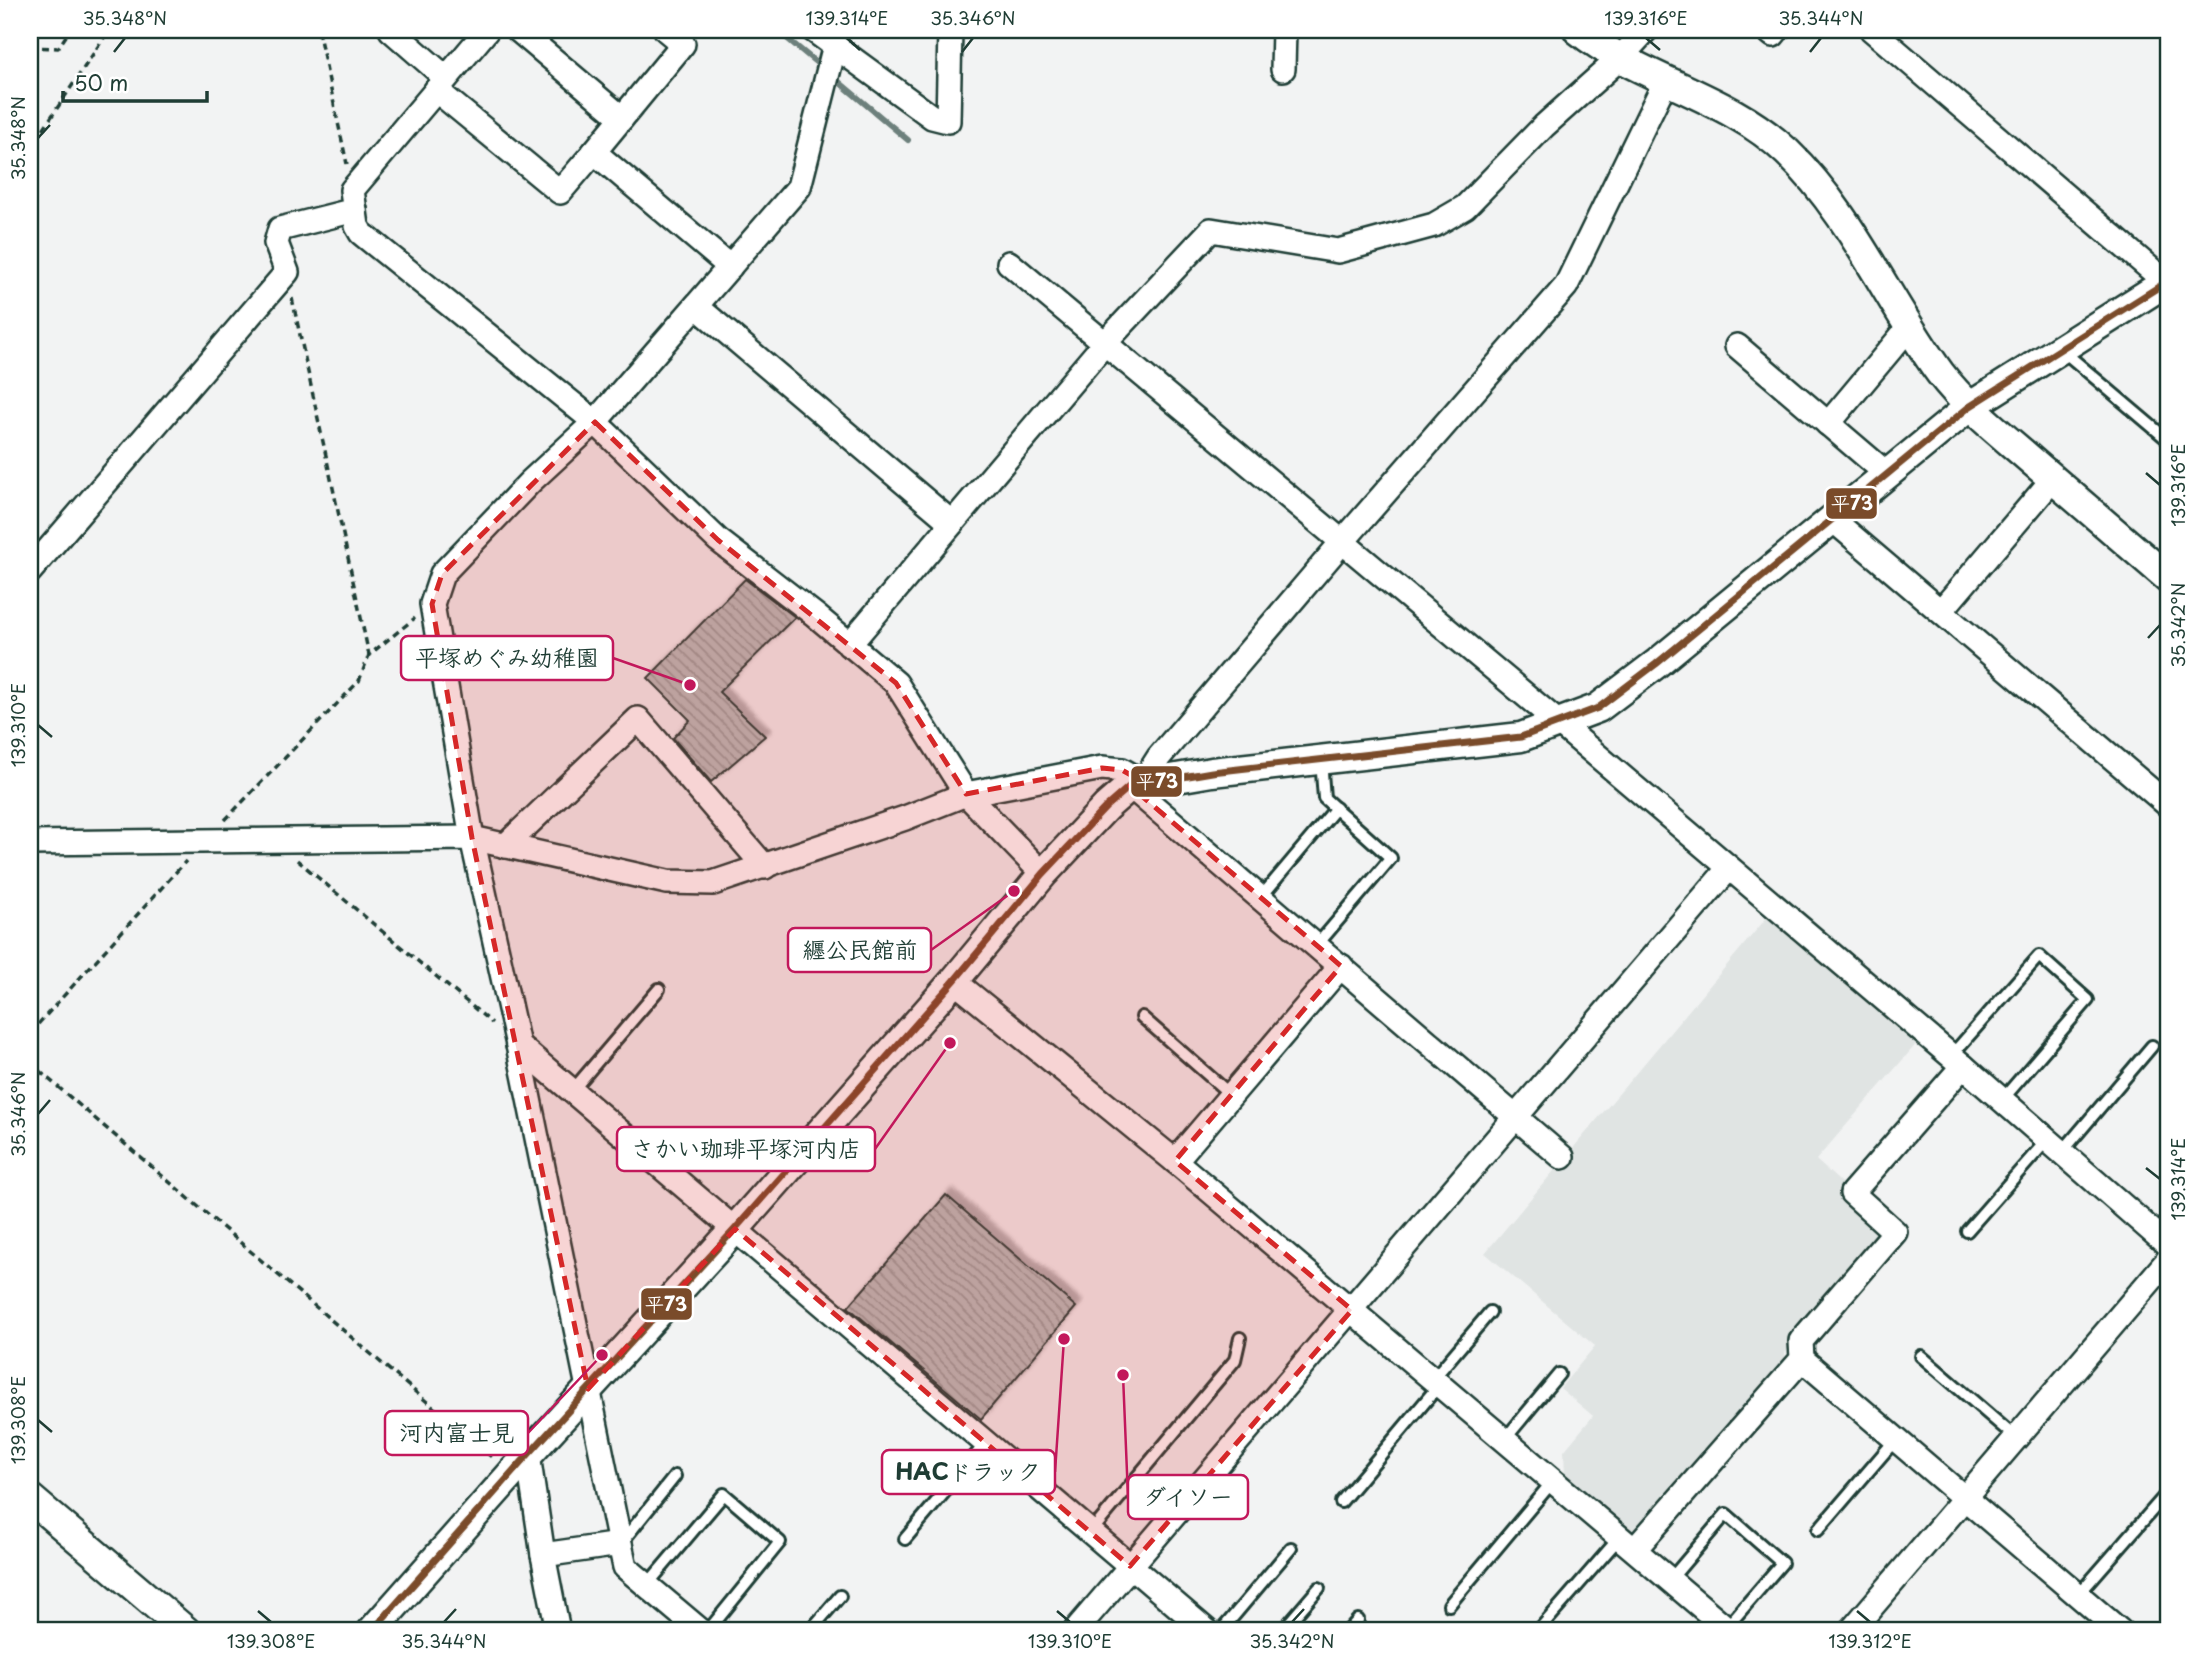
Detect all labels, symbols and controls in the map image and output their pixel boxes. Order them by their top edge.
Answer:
text: 35.348°N [83,4,167,31]
text: 139.314°E [806,4,888,31]
text: 35.346°N [930,4,1016,31]
text: 139.316°E [1604,4,1688,31]
text: 35.344°N [1779,4,1863,31]
scale bar [63,60,206,104]
text: 50 m [74,66,128,98]
text: 35.348°N [4,96,31,180]
text: 139.316°E [2164,443,2191,527]
line badge: 平73 [1825,487,1878,520]
text: 平73 [1831,488,1873,516]
text: 35.342°N [2164,583,2191,668]
callout: 平塚めぐみ幼稚園 [401,636,613,680]
text: 平塚めぐみ幼稚園 [415,639,599,674]
text: 139.310°E [4,683,31,767]
line badge: 平73 [1130,765,1183,798]
text: 平73 [1136,766,1178,794]
callout: 纒公民館前 [788,928,931,972]
text: 纒公民館前 [803,931,918,966]
text: 35.346°N [4,1071,31,1157]
callout: さかい珈琲平塚河内店 [617,1127,875,1171]
text: さかい珈琲平塚河内店 [631,1130,861,1165]
text: 139.314°E [2164,1138,2191,1220]
line badge: 平73 [640,1287,693,1321]
text: 平73 [645,1289,687,1317]
text: 139.308°E [4,1376,31,1464]
callout: 河内富士見 [385,1411,528,1455]
text: 河内富士見 [400,1414,515,1449]
callout: HACドラック [882,1450,1055,1494]
text: HACドラック [895,1453,1041,1488]
callout: ダイソー [1128,1475,1248,1519]
text: ダイソー [1143,1478,1233,1513]
text: 139.308°E [227,1627,315,1654]
text: 35.344°N [402,1627,486,1654]
text: 139.310°E [1028,1627,1112,1654]
text: 35.342°N [1250,1627,1335,1654]
text: 139.312°E [1828,1627,1912,1654]

